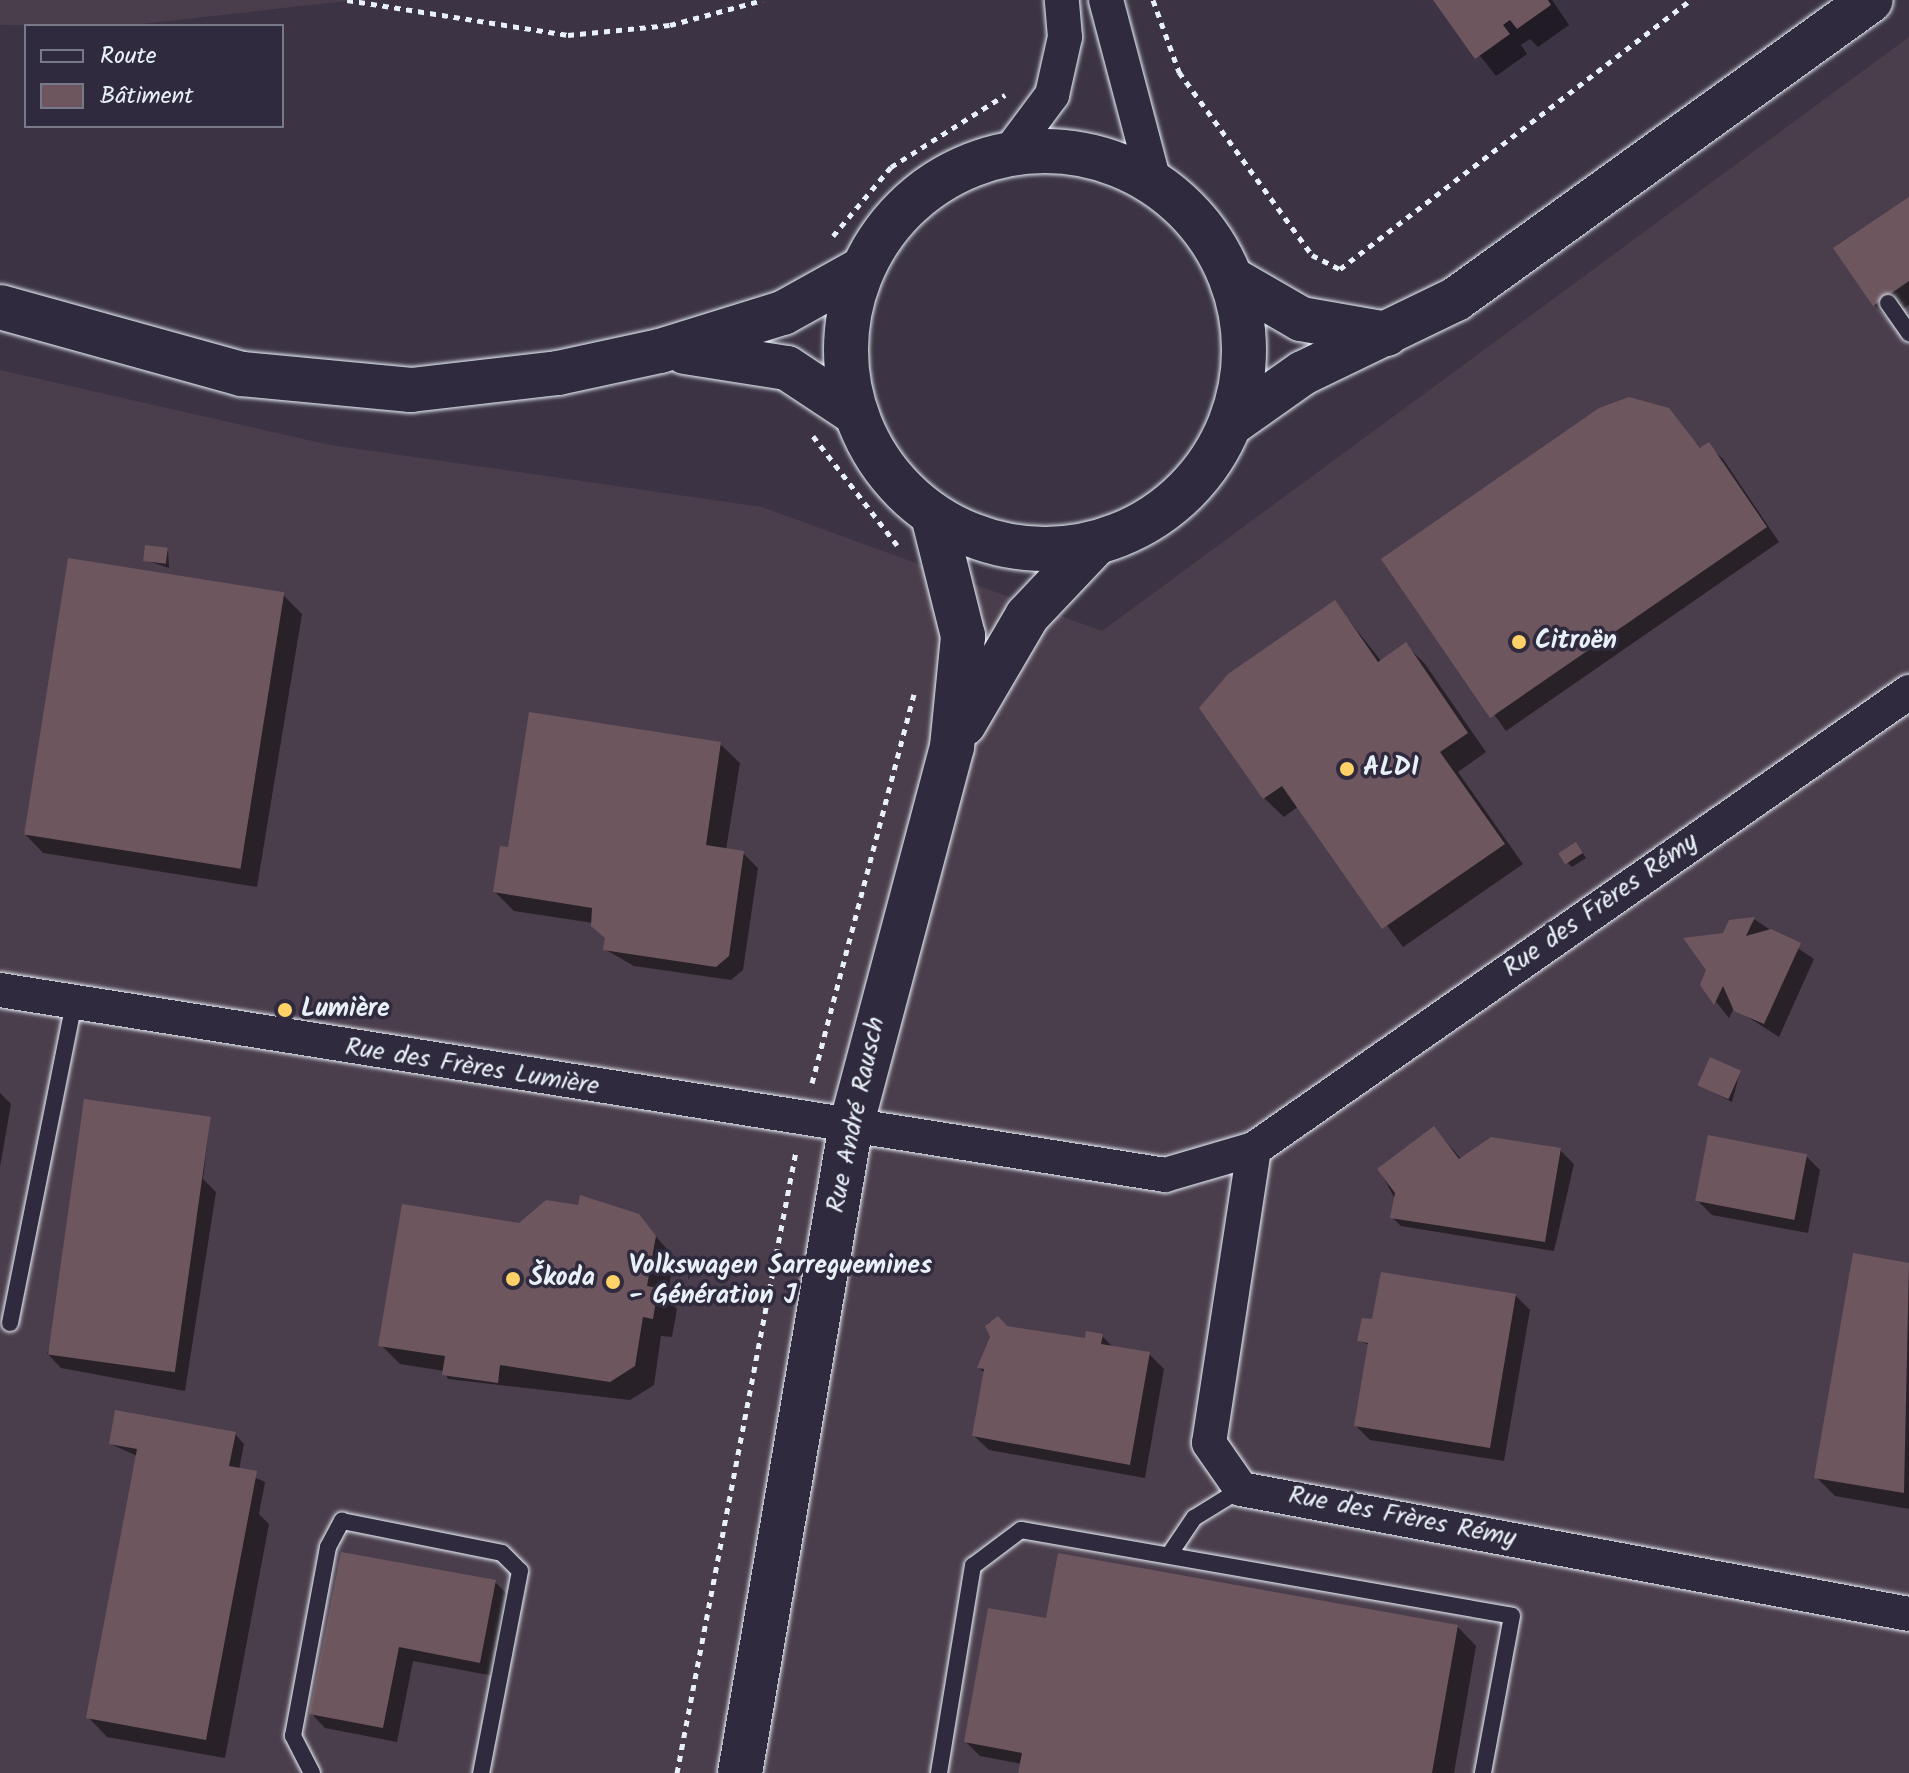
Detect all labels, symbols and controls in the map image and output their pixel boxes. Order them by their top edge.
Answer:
legend [24,24,284,128]
text: Route [100,37,157,76]
text: Bâtiment [100,77,194,116]
place label: Citroën [1535,626,1617,658]
marker: Citroën [1510,633,1528,651]
place label: ALDI [1363,753,1419,785]
marker: ALDI [1338,760,1356,778]
street label: Rue des Frères Rémy [1498,827,1704,985]
place label: Lumière [301,994,390,1026]
marker: Lumière [276,1001,294,1019]
street label: Rue André Rausch [821,1014,893,1216]
street label: Rue des Frères Lumière [343,1033,601,1103]
place label: Volkswagen Sarreguemines - Génération J [629,1251,932,1312]
place label: Škoda [529,1263,595,1295]
marker: Škoda [504,1270,522,1288]
marker: Volkswagen Sarreguemines - Génération J [604,1273,622,1291]
street label: Rue des Frères Rémy [1286,1481,1518,1555]

